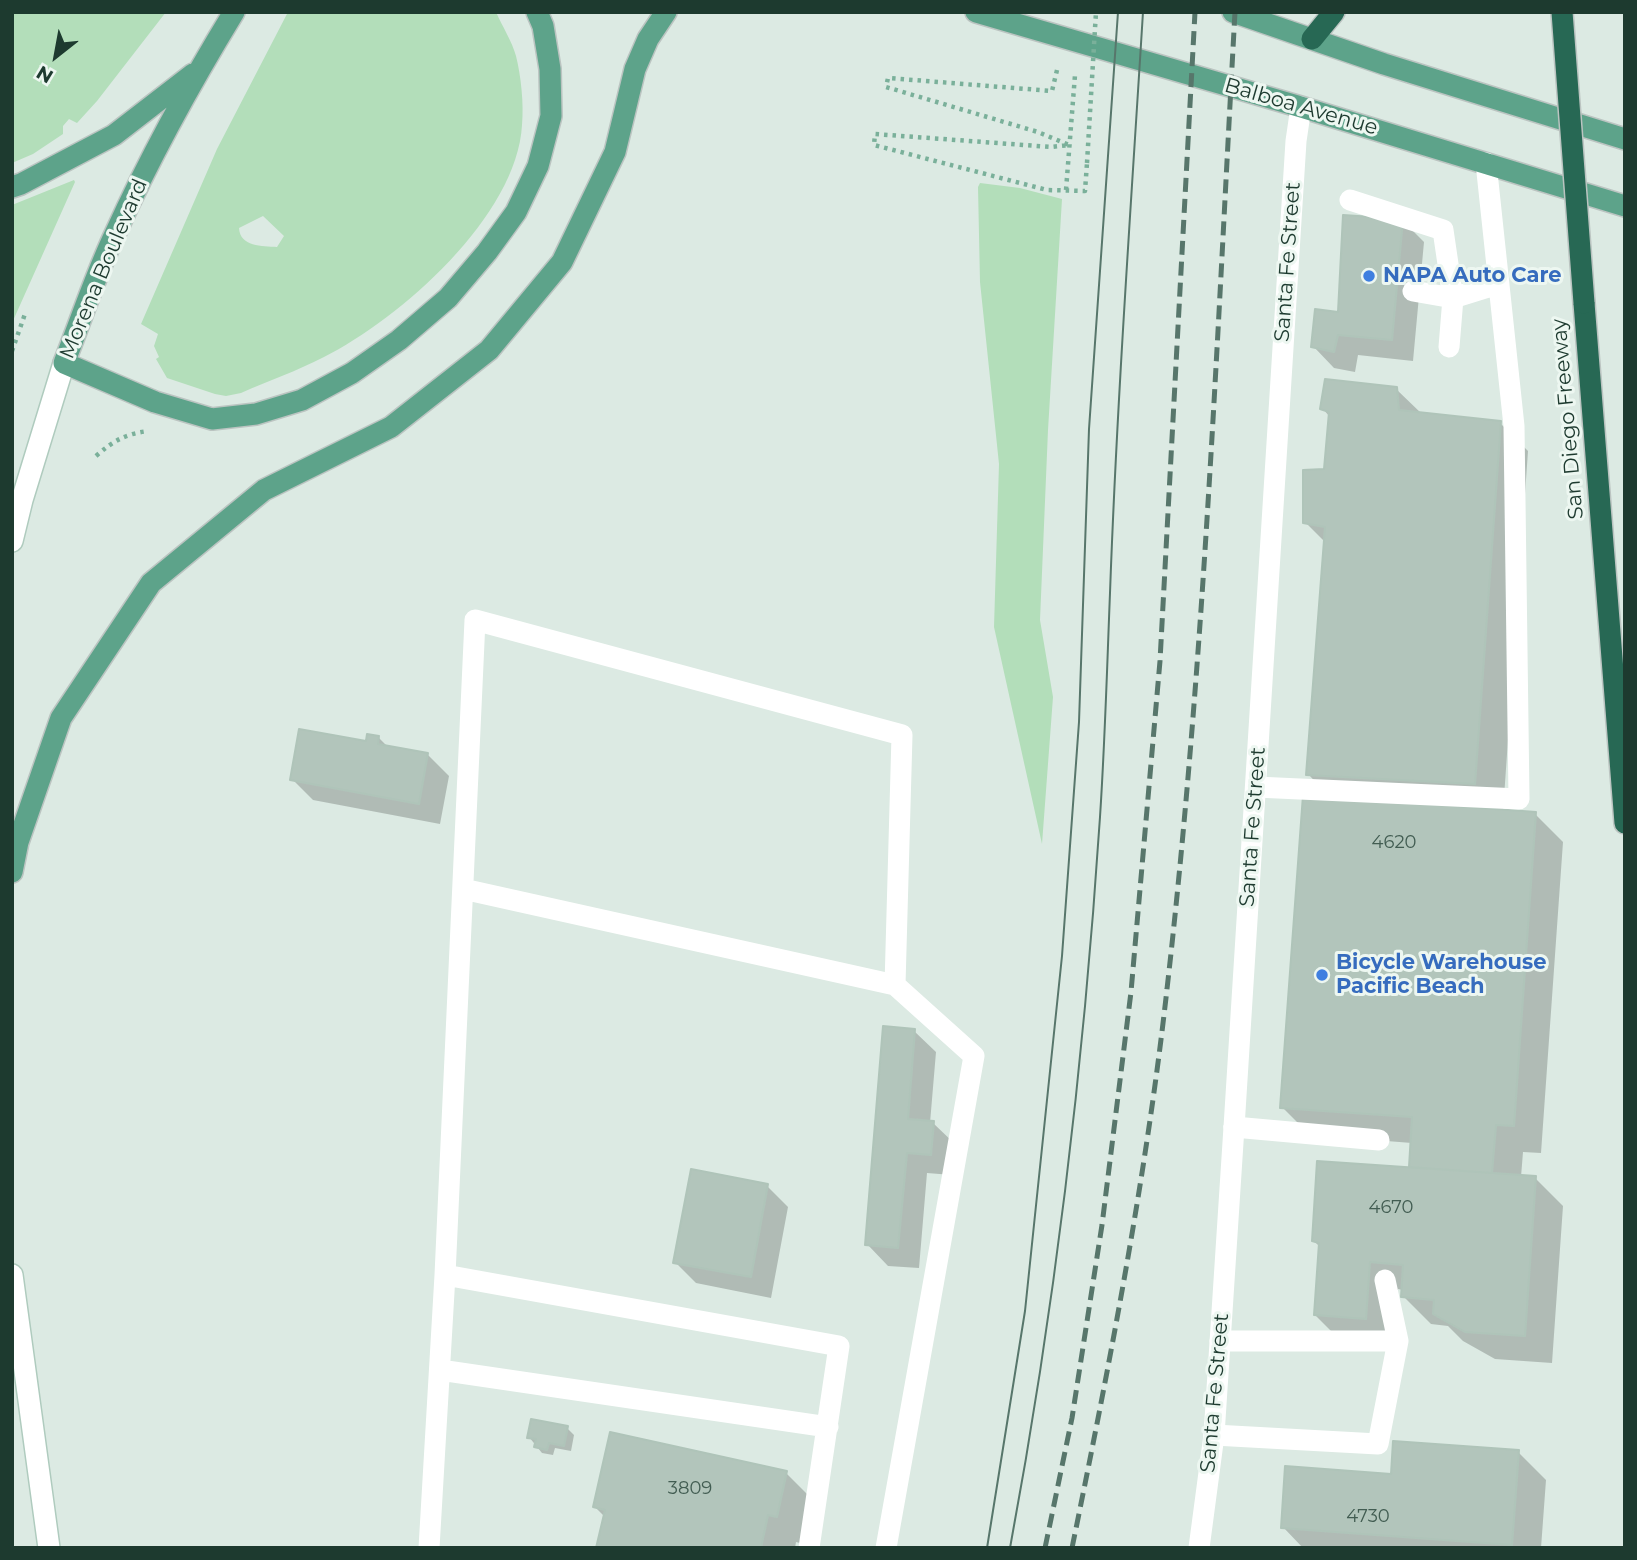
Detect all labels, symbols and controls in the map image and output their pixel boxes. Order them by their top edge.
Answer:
north arrow [21,21,91,91]
text: N [32,61,57,88]
street label: Balboa Avenue [1221,73,1381,141]
street label: Morena Boulevard [55,175,153,363]
street label: Santa Fe Street [1270,181,1306,343]
place label: NAPA Auto Care [1383,263,1561,289]
marker: NAPA Auto Care [1361,268,1377,284]
street label: San Diego Freeway [1547,318,1589,520]
street label: Santa Fe Street [1235,746,1271,908]
house number: 4620 [1372,832,1416,854]
place label: Bicycle Warehouse Pacific Beach [1336,950,1546,1000]
marker: Bicycle Warehouse Pacific Beach [1314,967,1330,983]
house number: 4670 [1369,1197,1413,1219]
street label: Santa Fe Street [1195,1312,1235,1474]
house number: 3809 [668,1478,712,1500]
house number: 4730 [1346,1506,1390,1528]

